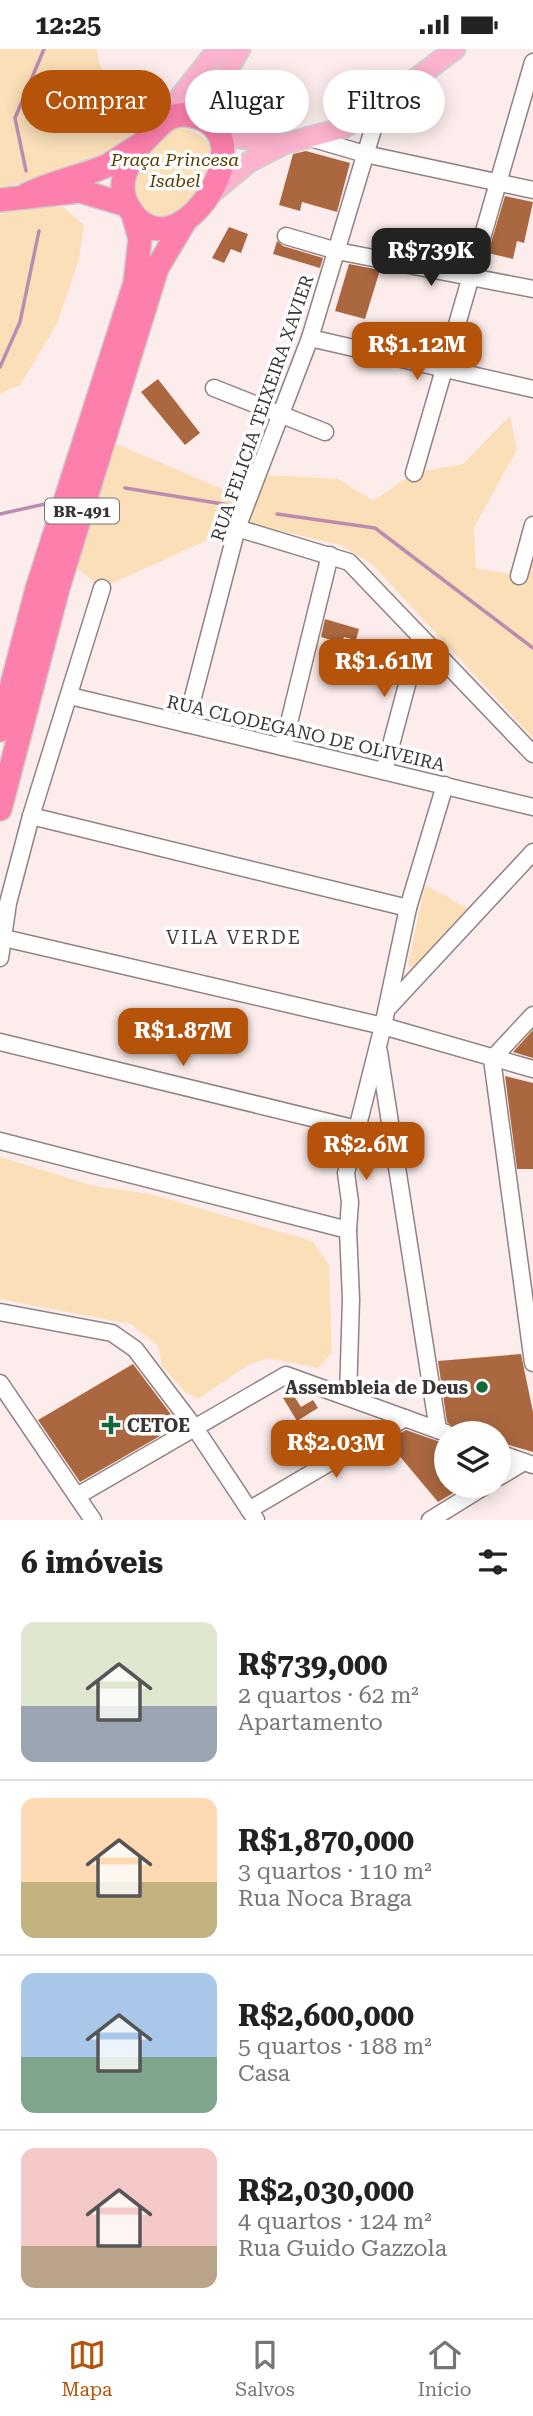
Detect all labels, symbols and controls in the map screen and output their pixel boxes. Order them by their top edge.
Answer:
text: 12:25 [35,10,101,40]
chip: Comprar [21,70,171,133]
chip: Alugar [185,70,309,133]
chip: Filtros [323,70,445,133]
park label: Praça Princesa Isabel [110,149,239,191]
pin: R$739K [374,229,488,288]
text: R$739K [388,237,474,264]
street label: RUA FELICIA TEIXEIRA XAVIER [206,272,318,544]
pin: R$1.12M [352,323,482,382]
text: R$1.12M [368,331,466,358]
road number: BR-491 [45,498,119,524]
pin: R$1.61M [319,639,449,699]
text: R$1.61M [335,648,433,675]
street label: RUA CLODEGANO DE OLIVEIRA [165,691,448,775]
district label: VILA VERDE [166,926,302,949]
pin: R$1.87M [118,1009,248,1068]
text: R$1.87M [134,1017,232,1044]
pin: R$2.6M [309,1123,423,1182]
text: R$2.6M [323,1131,409,1158]
place label: Assembleia de Deus [285,1377,468,1398]
marker: Assembleia de Deus [474,1379,490,1395]
marker: CETOE [101,1415,121,1435]
place label: CETOE [127,1415,190,1436]
pin: R$2.03M [271,1421,401,1480]
map controls [434,1421,511,1498]
button: layers [434,1421,511,1498]
text: R$2.03M [287,1429,385,1456]
icon: filters [474,1543,512,1581]
text: 6 imóveis [21,1545,163,1580]
text: R$739,000 [238,1647,388,1682]
icon: home [77,1650,161,1734]
text: 2 quartos · 62 m² [238,1682,419,1709]
text: Apartamento [238,1709,383,1736]
text: R$1,870,000 [238,1823,414,1858]
icon: home [77,1826,161,1910]
text: 3 quartos · 110 m² [238,1858,432,1885]
text: Rua Noca Braga [238,1885,412,1912]
text: R$2,600,000 [238,1998,414,2033]
icon: home [77,2001,161,2085]
text: 5 quartos · 188 m² [238,2033,432,2060]
text: Casa [238,2060,290,2087]
text: R$2,030,000 [238,2173,414,2208]
icon: home [77,2176,161,2260]
text: 4 quartos · 124 m² [238,2208,432,2235]
text: Rua Guido Gazzola [238,2235,447,2262]
tab: Mapa [62,2336,112,2401]
tab: Salvos [235,2336,295,2401]
tab: Início [418,2336,471,2401]

